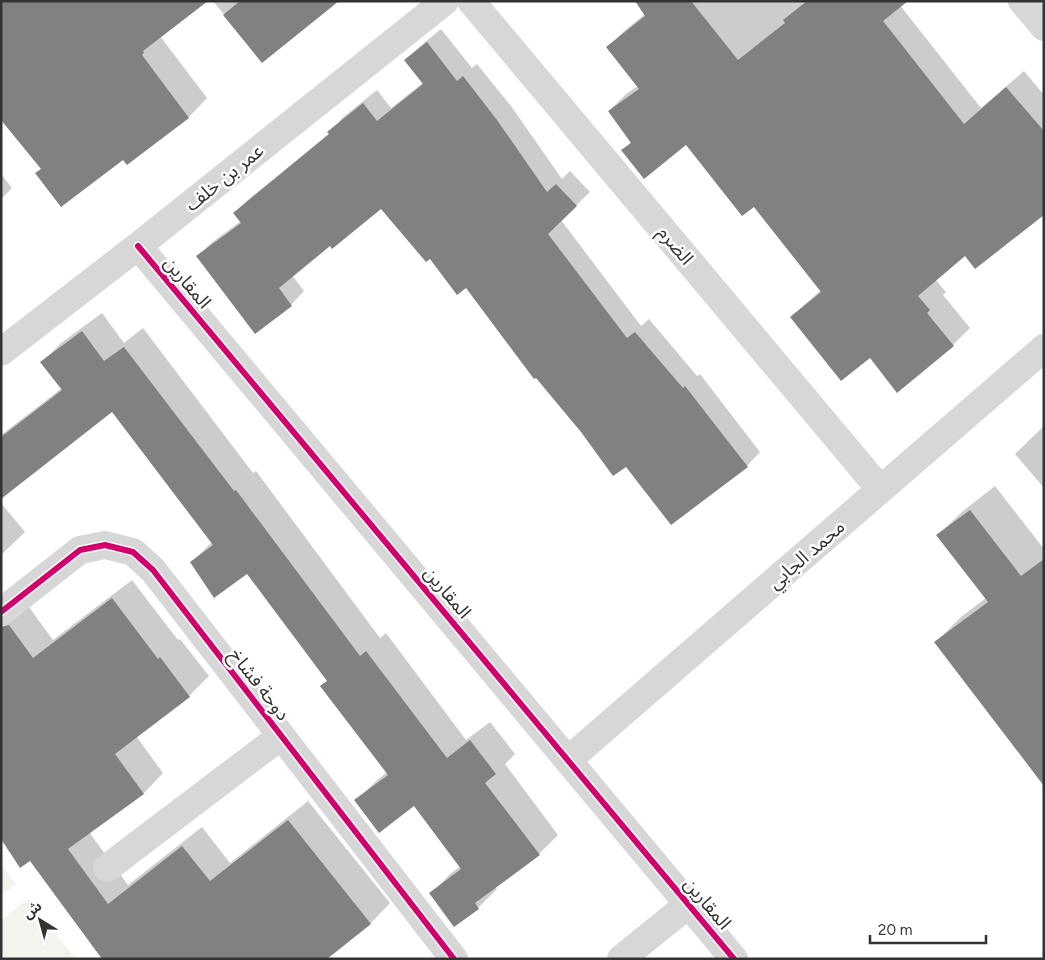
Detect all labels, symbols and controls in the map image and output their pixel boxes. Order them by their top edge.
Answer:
street label: عمر بن خلف [180,139,268,216]
street label: الضرم [651,221,698,271]
street label: المقارين [159,251,216,313]
street label: محمد الجابي [763,515,852,596]
street label: المقارين [419,561,476,623]
street label: دوحة فشاخ [223,644,295,726]
street label: المقارين [679,872,736,934]
north arrow [15,895,65,945]
text: ش [20,897,45,923]
scale bar [870,912,986,944]
text: 20 m [878,921,912,939]

